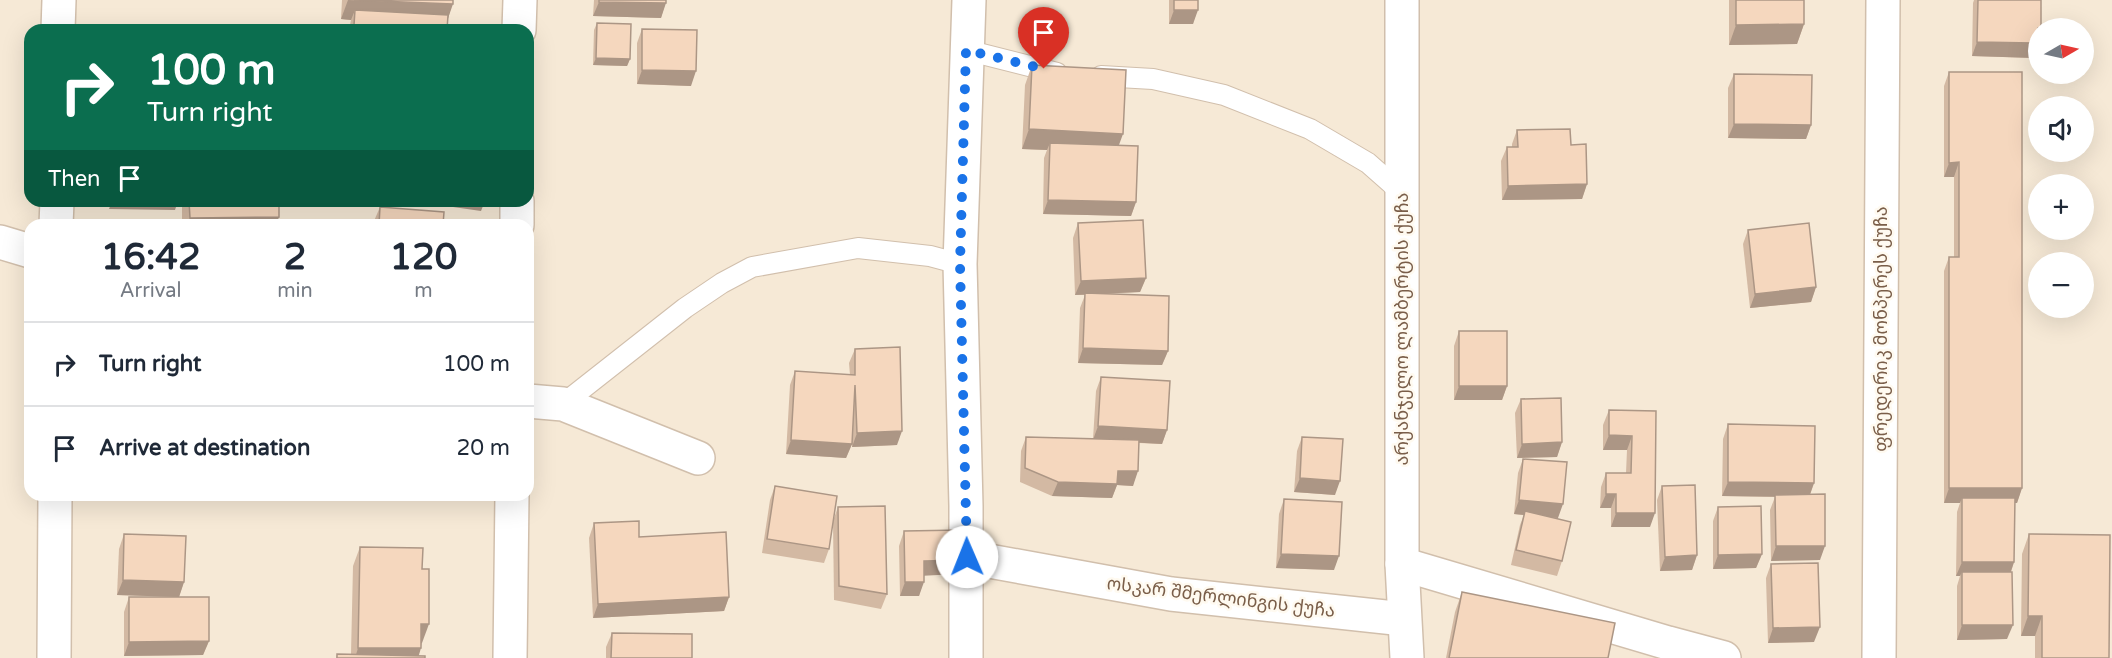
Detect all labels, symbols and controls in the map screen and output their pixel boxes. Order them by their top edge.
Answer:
pin [1018,7,1069,69]
icon: arrive [1027,16,1060,49]
north arrow [2028,18,2094,84]
map controls [2028,18,2094,318]
text: 100 m [147,45,276,96]
icon: right [48,48,126,126]
text: Turn right [147,96,273,129]
button: sound [2028,96,2094,162]
icon: arrive [113,162,146,195]
text: Then [48,166,101,192]
button: + [2028,174,2094,240]
street label: არქანჯელო ლამბერტის ქუჩა [1391,193,1413,465]
street label: ფრედერიკ მონპერეს ქუჩა [1870,206,1892,452]
text: 16:42 [101,236,201,279]
text: 2 [284,236,306,279]
text: 120 [389,236,457,279]
button: − [2028,252,2094,318]
text: Arrival [120,279,182,303]
text: min [277,279,313,303]
text: m [414,279,433,303]
icon: right [48,348,81,381]
text: Turn right [99,351,201,377]
text: 100 m [443,351,510,377]
icon: arrive [48,432,81,465]
text: Arrive at destination [99,435,310,461]
text: 20 m [456,435,510,461]
position arrow [935,525,999,589]
street label: ოსკარ შმერლინგის ქუჩა [1106,572,1336,622]

